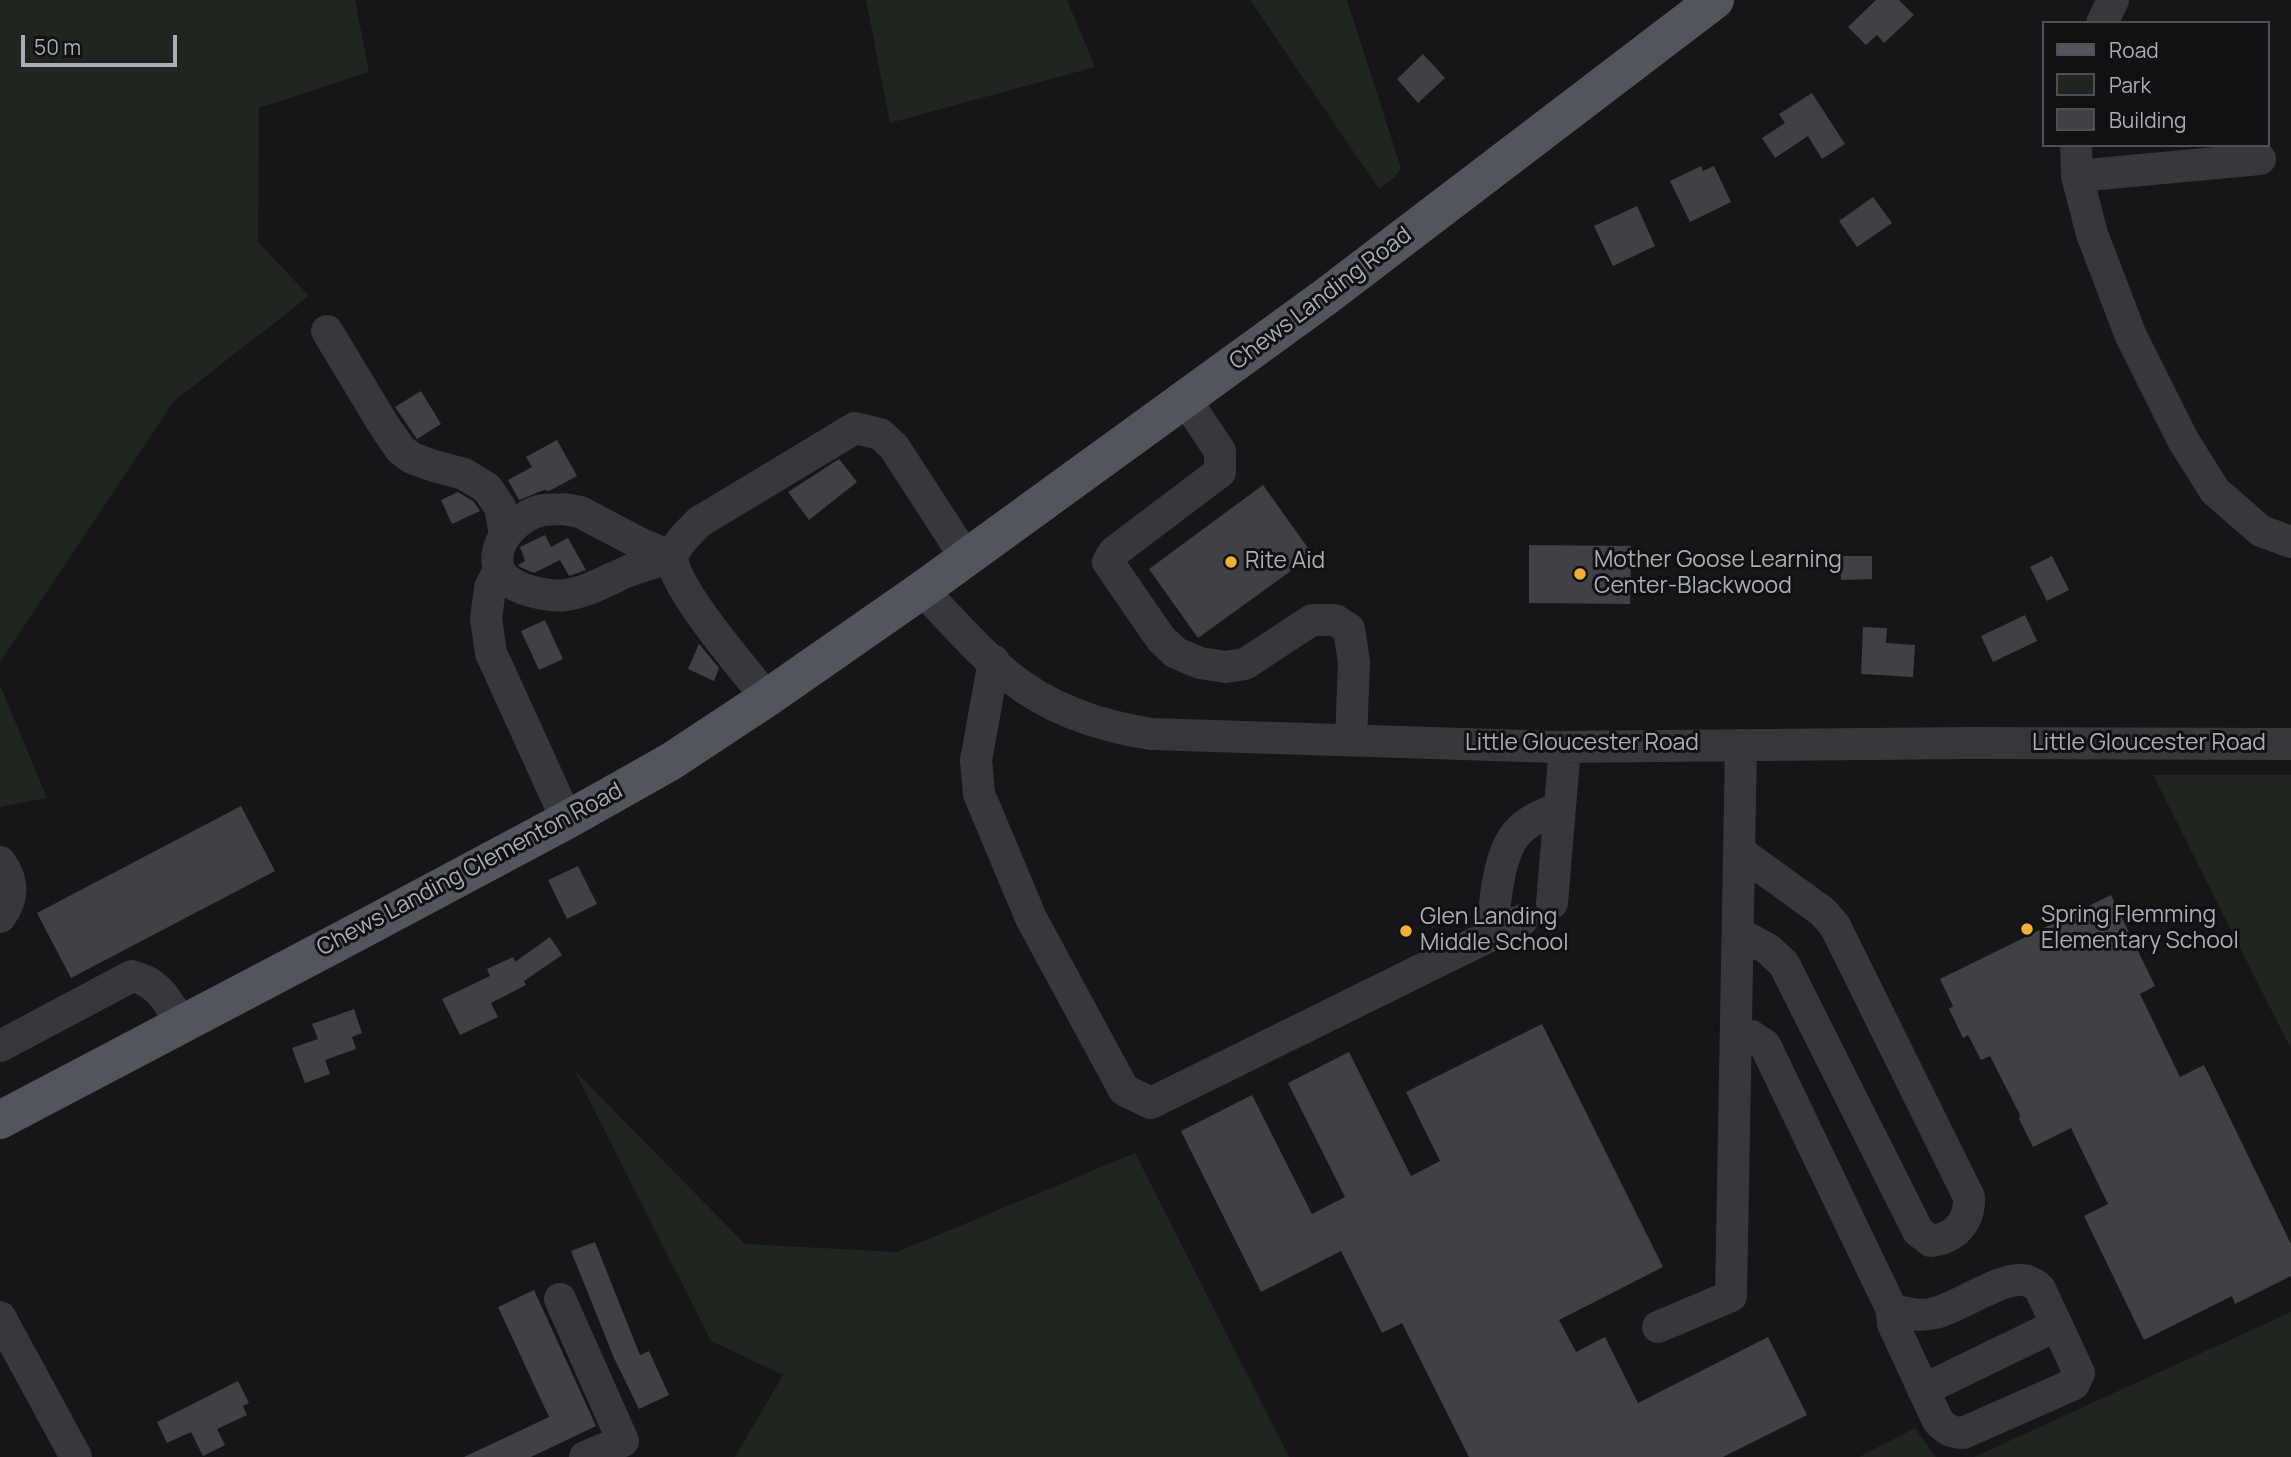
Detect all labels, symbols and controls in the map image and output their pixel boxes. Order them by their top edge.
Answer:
scale bar [24,21,180,65]
legend [2042,21,2270,147]
text: 50 m [34,33,81,61]
text: Road [2109,36,2159,64]
text: Park [2109,71,2151,99]
text: Building [2109,106,2186,134]
street label: Chews Landing Road [1225,222,1417,376]
place label: Mother Goose Learning Center-Blackwood [1594,547,1842,601]
place label: Rite Aid [1245,548,1325,576]
marker: Rite Aid [1223,554,1239,570]
marker: Mother Goose Learning Center-Blackwood [1572,566,1588,582]
street label: Little Gloucester Road [1465,730,1699,758]
street label: Little Gloucester Road [2032,730,2266,758]
street label: Chews Landing Clementon Road [312,777,628,963]
place label: Spring Flemming Elementary School [2041,902,2239,956]
place label: Glen Landing Middle School [1420,904,1569,958]
marker: Spring Flemming Elementary School [2019,921,2035,937]
marker: Glen Landing Middle School [1398,923,1414,939]

